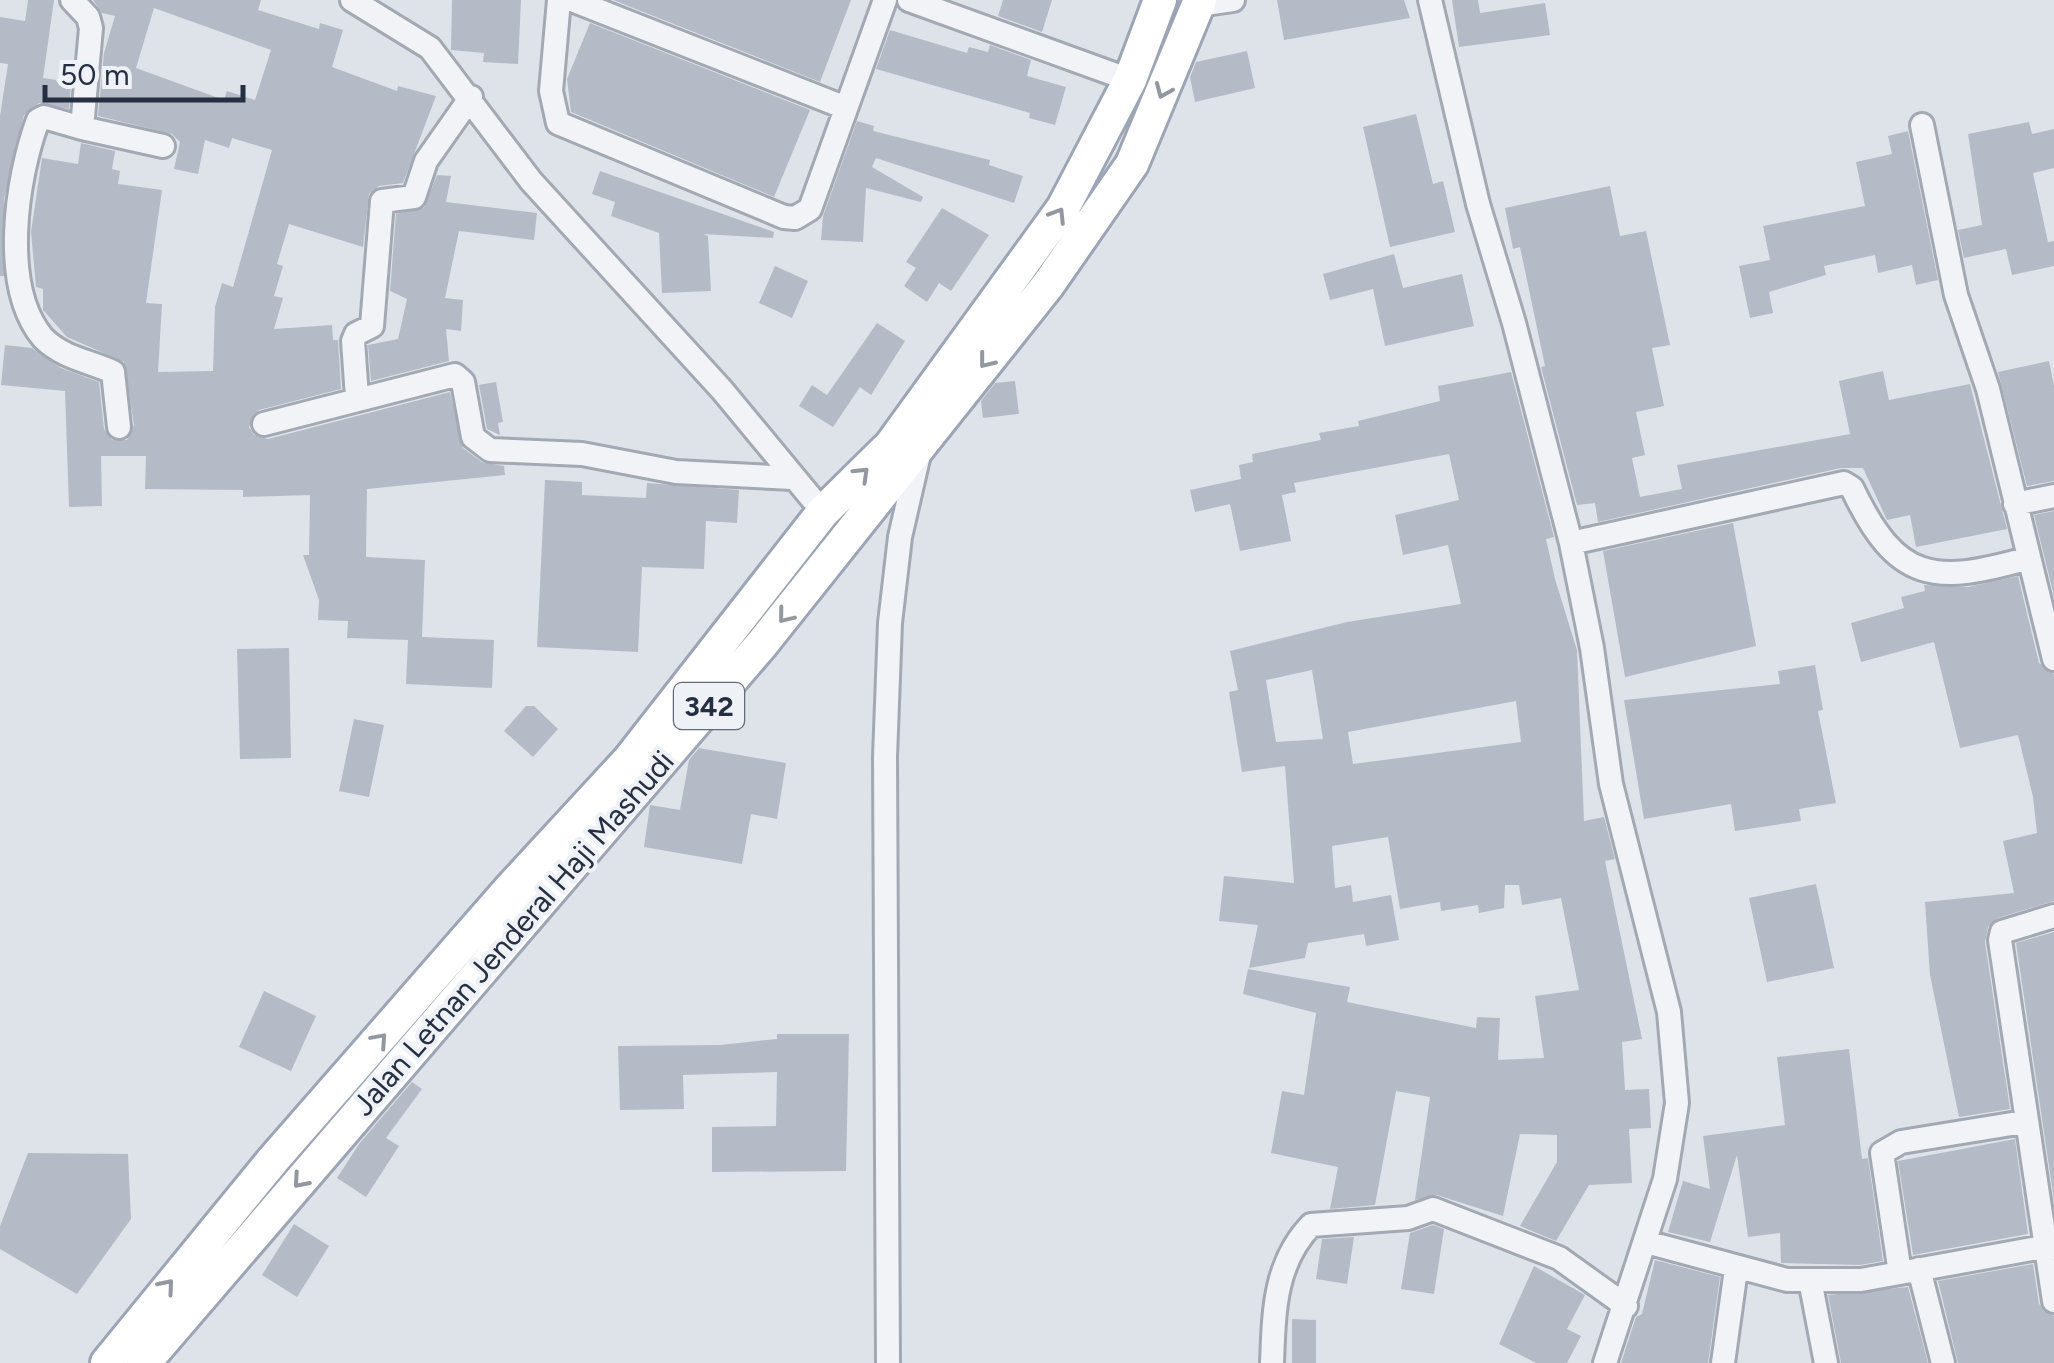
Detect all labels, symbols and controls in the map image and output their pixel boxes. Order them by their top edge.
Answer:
scale bar [45,40,242,102]
text: 50 m [60,56,129,93]
one-way arrow [1155,80,1175,98]
one-way arrow [1045,208,1064,226]
one-way arrow [981,350,998,368]
one-way arrow [851,468,869,486]
one-way arrow [779,604,797,622]
road number: 342 [674,683,744,729]
street label: Jalan Letnan Jenderal Haji Mashudi [344,743,682,1123]
one-way arrow [368,1033,386,1052]
one-way arrow [294,1170,312,1188]
one-way arrow [156,1280,174,1298]

